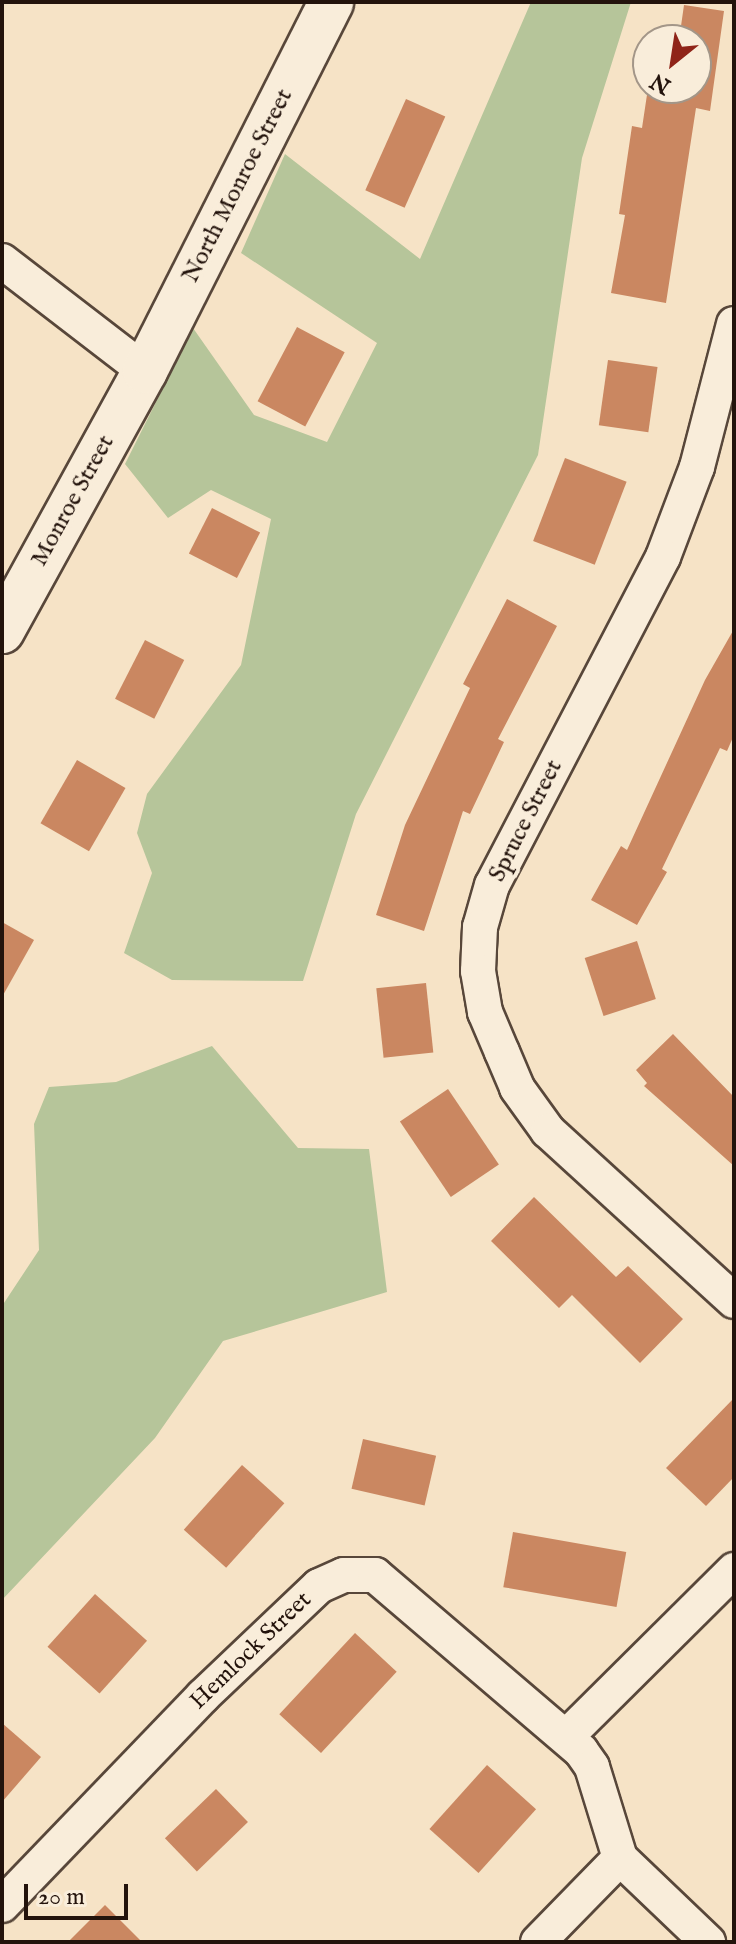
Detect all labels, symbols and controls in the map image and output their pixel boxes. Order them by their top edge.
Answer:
north arrow [632,24,712,104]
text: N [646,66,676,100]
street label: North Monroe Street [177,84,299,288]
street label: Monroe Street [25,430,121,572]
street label: Spruce Street [483,755,569,887]
street label: Hemlock Street [184,1586,318,1716]
scale bar [28,1868,132,1918]
text: 20 m [38,1882,85,1913]

